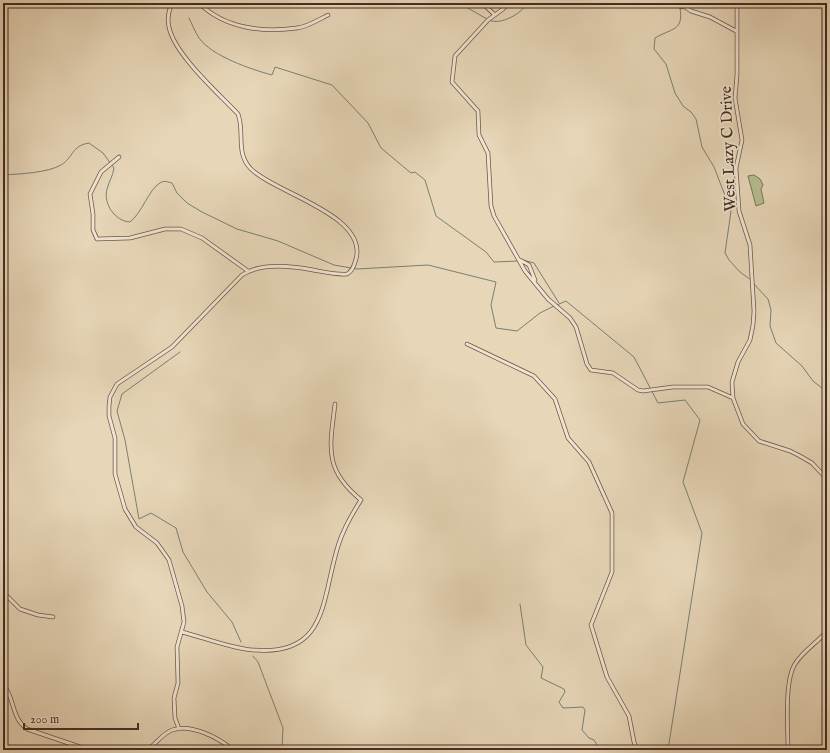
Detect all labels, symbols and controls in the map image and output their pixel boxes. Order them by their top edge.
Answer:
street label: West Lazy C Drive [717,86,741,212]
scale bar [24,705,138,731]
text: 200 m [30,712,59,727]

